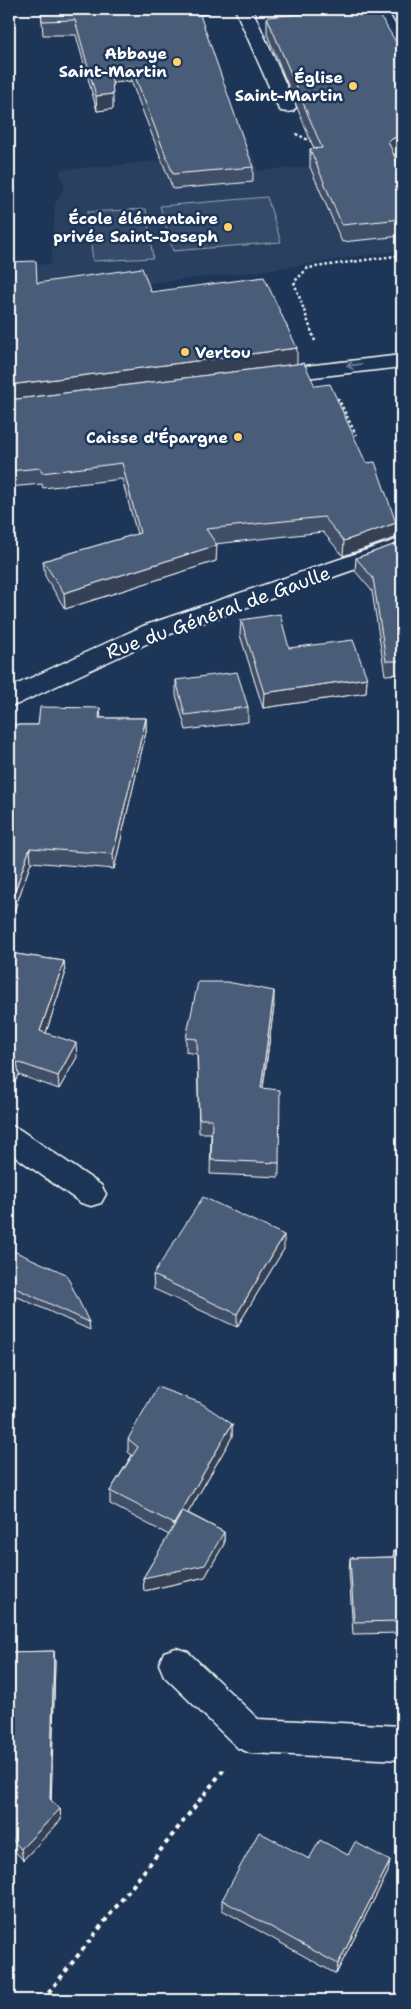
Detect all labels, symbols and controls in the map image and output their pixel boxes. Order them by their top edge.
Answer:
place label: Abbaye Saint-Martin [59,43,167,82]
marker: Abbaye Saint-Martin [171,56,183,68]
place label: Église Saint-Martin [235,67,343,106]
marker: Église Saint-Martin [347,80,359,92]
place label: École élémentaire privée Saint-Joseph [53,208,218,247]
marker: École élémentaire privée Saint-Joseph [222,221,234,233]
place label: Vertou [195,342,251,363]
marker: Vertou [179,346,191,358]
one-way arrow [346,360,362,370]
place label: Caisse d'Épargne [86,427,228,448]
marker: Caisse d'Épargne [232,431,244,443]
street label: Rue du Général de Gaulle [103,560,334,665]

